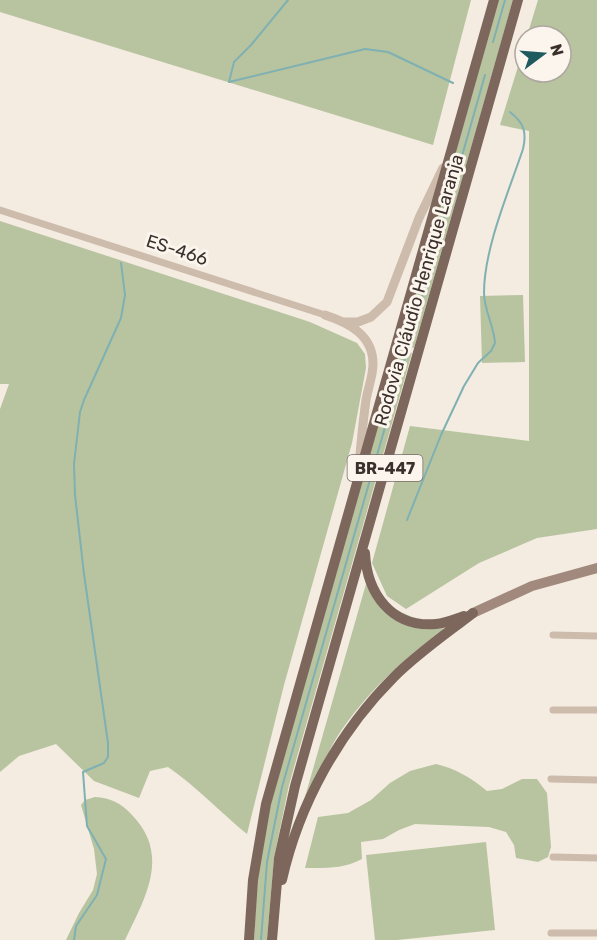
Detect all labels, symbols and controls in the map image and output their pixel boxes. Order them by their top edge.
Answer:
north arrow [513,24,573,84]
text: N [546,42,568,58]
street label: Rodovia Cláudio Henrique Laranja [370,152,468,428]
street label: ES-466 [143,230,211,270]
road number: BR-447 [348,455,422,481]

